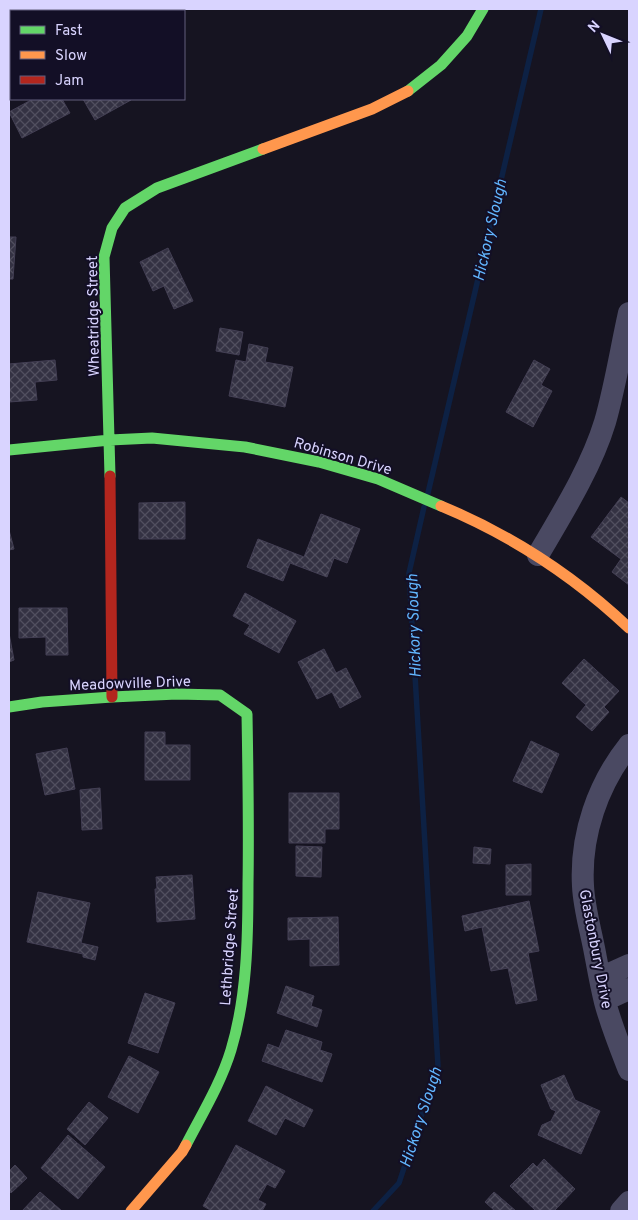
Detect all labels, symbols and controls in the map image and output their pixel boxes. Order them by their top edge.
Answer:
legend [10,10,185,100]
north arrow [578,10,628,60]
text: N [585,18,604,37]
text: Fast [55,22,83,41]
text: Slow [55,47,87,66]
text: Jam [55,72,84,91]
water label: Hickory Slough [469,177,512,283]
street label: Wheatridge Street [84,255,105,377]
street label: Robinson Drive [291,434,394,481]
water label: Hickory Slough [403,573,427,678]
street label: Meadowville Drive [69,673,191,696]
street label: Lethbridge Street [217,888,244,1006]
street label: Glastonbury Drive [574,888,615,1011]
water label: Hickory Slough [396,1065,448,1170]

